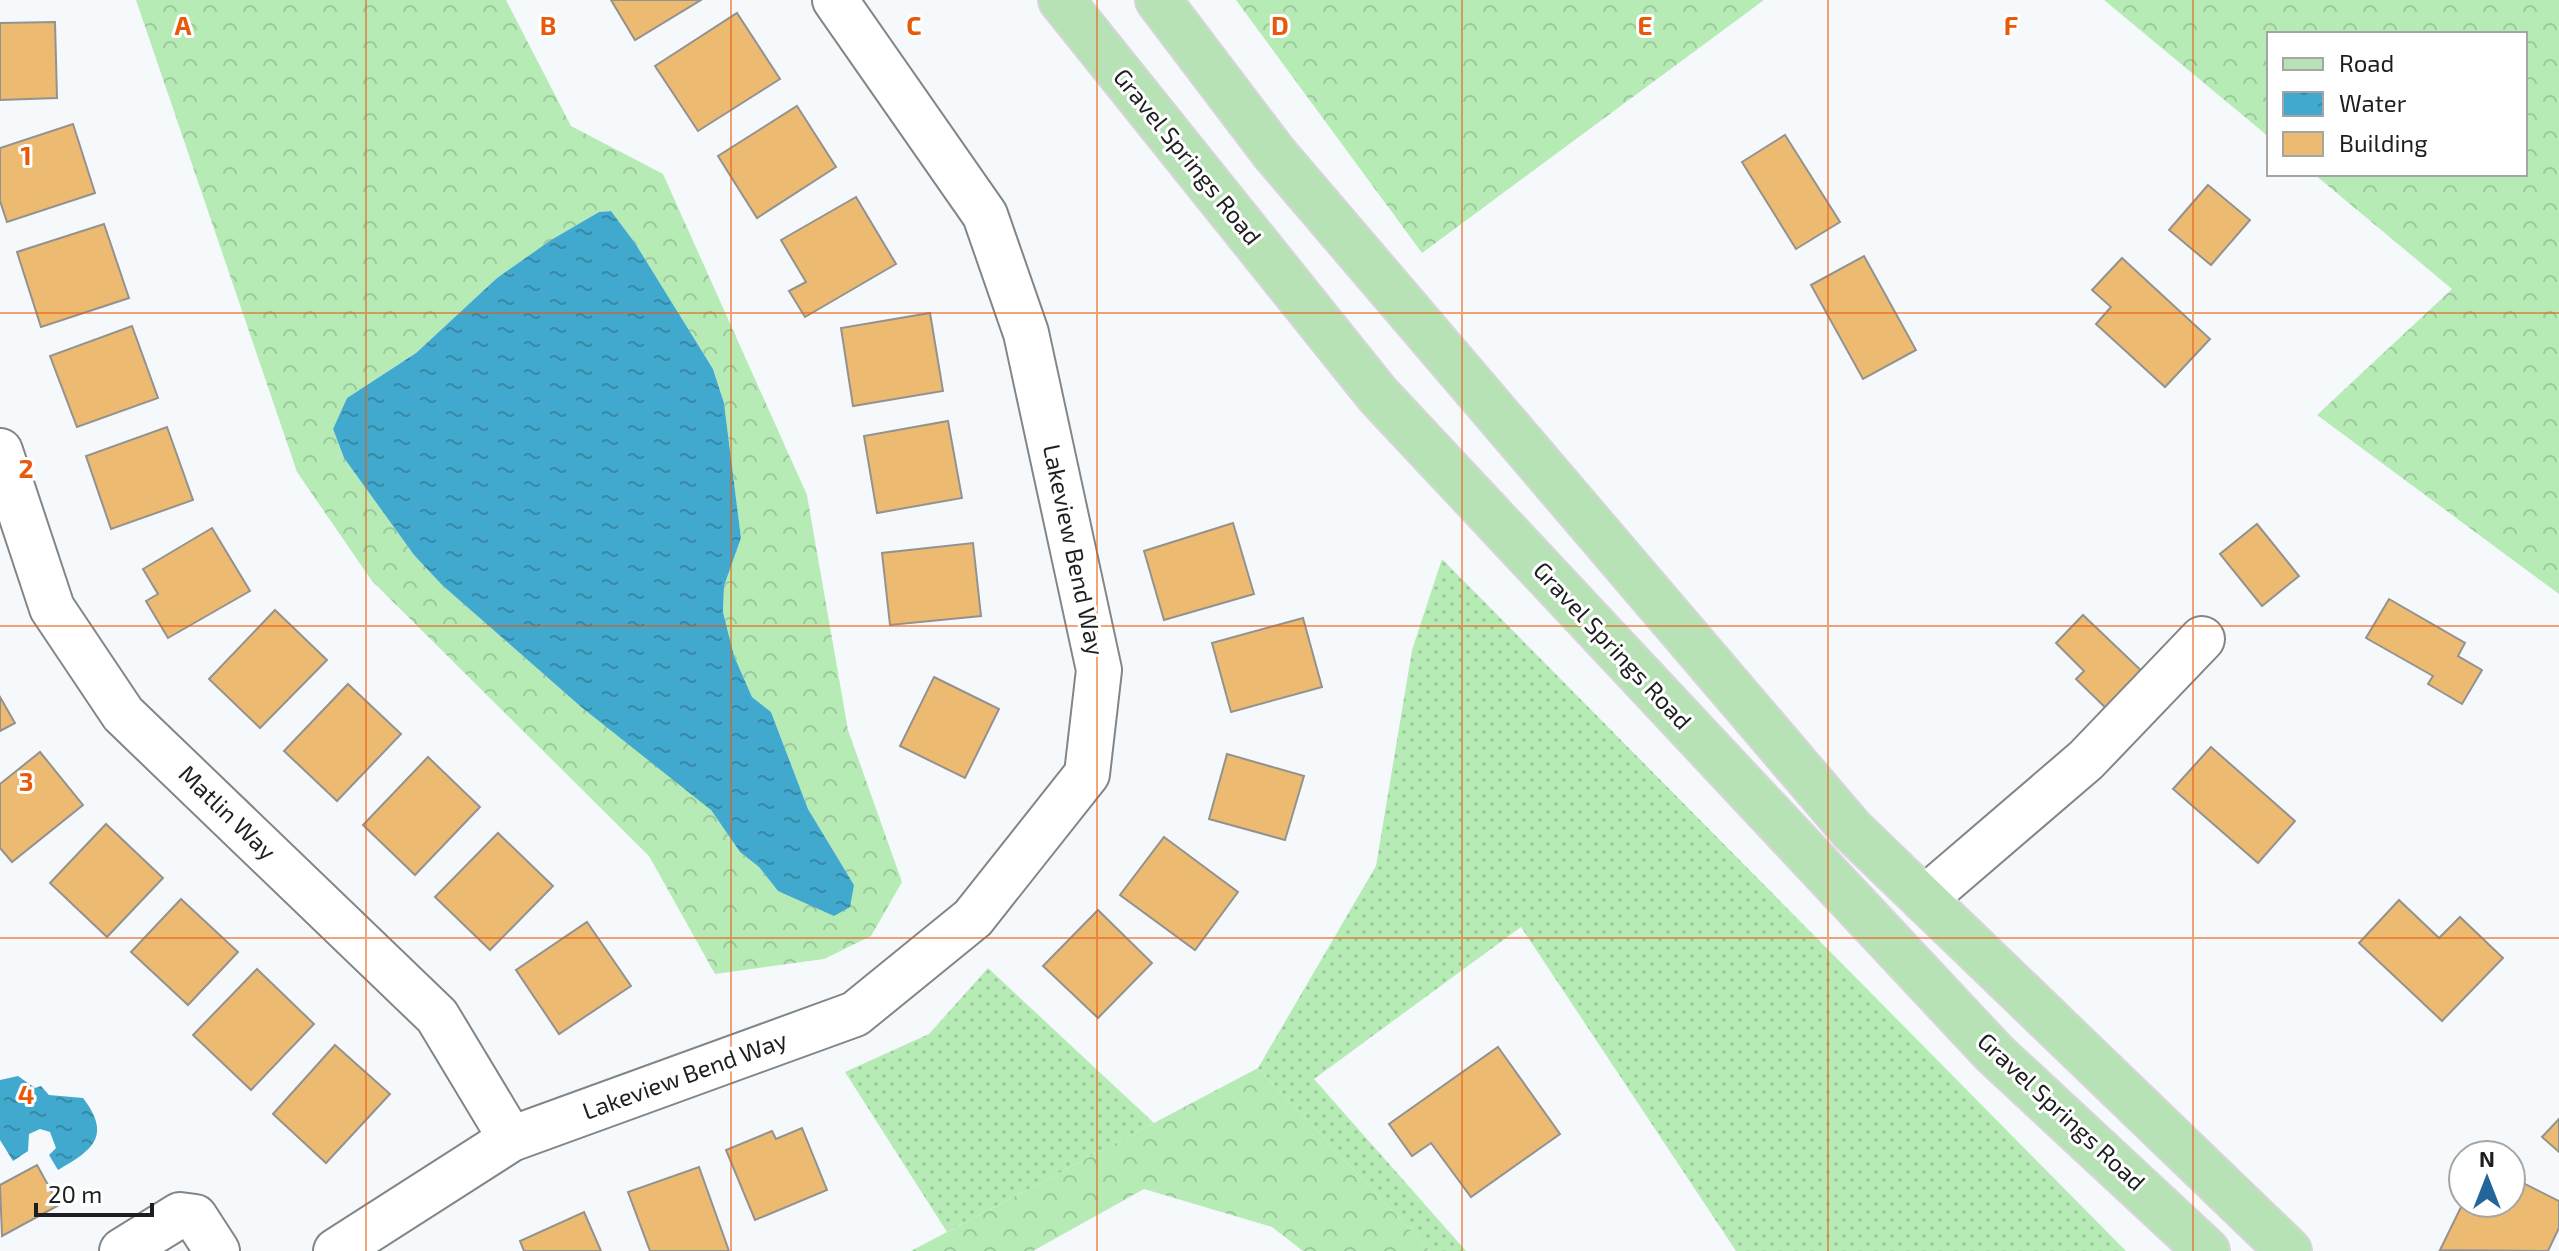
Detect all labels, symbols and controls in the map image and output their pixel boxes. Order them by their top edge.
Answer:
text: A [175,9,192,40]
text: B [540,9,556,40]
text: C [906,9,922,40]
text: D [1271,9,1289,40]
text: E [1637,9,1653,40]
text: F [2004,9,2018,40]
legend [2267,32,2527,176]
text: Road [2339,48,2394,77]
street label: Gravel Springs Road [1108,62,1268,250]
text: Water [2339,88,2407,117]
text: Building [2339,128,2428,157]
text: 1 [20,139,32,170]
street label: Lakeview Bend Way [1038,441,1111,658]
text: 2 [18,452,34,483]
street label: Gravel Springs Road [1528,555,1698,735]
street label: Matlin Way [173,758,283,866]
text: 3 [19,765,33,796]
street label: Lakeview Bend Way [578,1024,791,1125]
street label: Gravel Springs Road [1972,1026,2152,1196]
text: 4 [18,1078,34,1109]
north arrow [2447,1139,2527,1219]
text: N [2479,1145,2495,1171]
scale bar [36,1167,152,1217]
text: 20 m [48,1179,102,1208]

